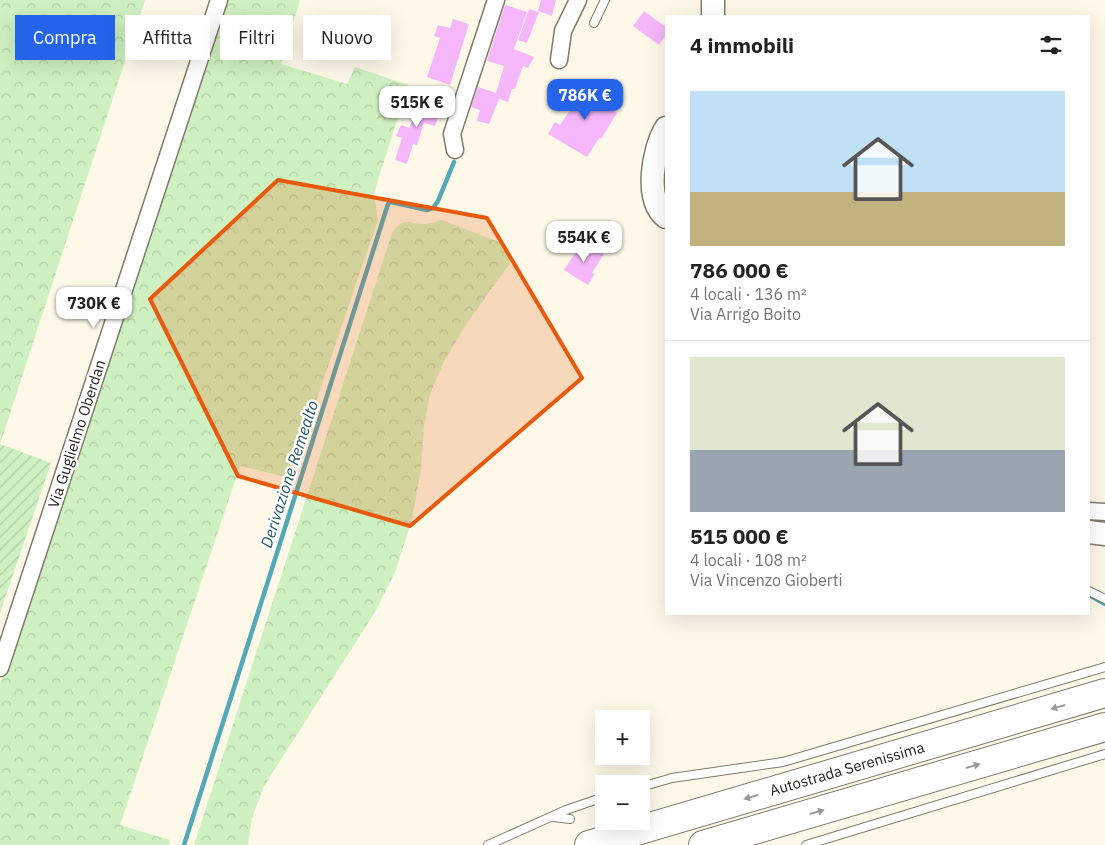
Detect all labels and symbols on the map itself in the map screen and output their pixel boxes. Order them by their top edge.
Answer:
pin: 786K € [544,78,626,121]
pin: 515K € [376,86,458,128]
pin: 554K € [543,220,625,263]
pin: 730K € [53,286,135,329]
street label: Via Guglielmo Oberdan [44,357,109,510]
water label: Derivazione Remealto [256,398,322,550]
one-way arrow [1051,704,1066,712]
street label: Autostrada Serenissima [767,737,926,800]
one-way arrow [965,762,980,770]
one-way arrow [744,794,759,802]
one-way arrow [809,807,824,815]

